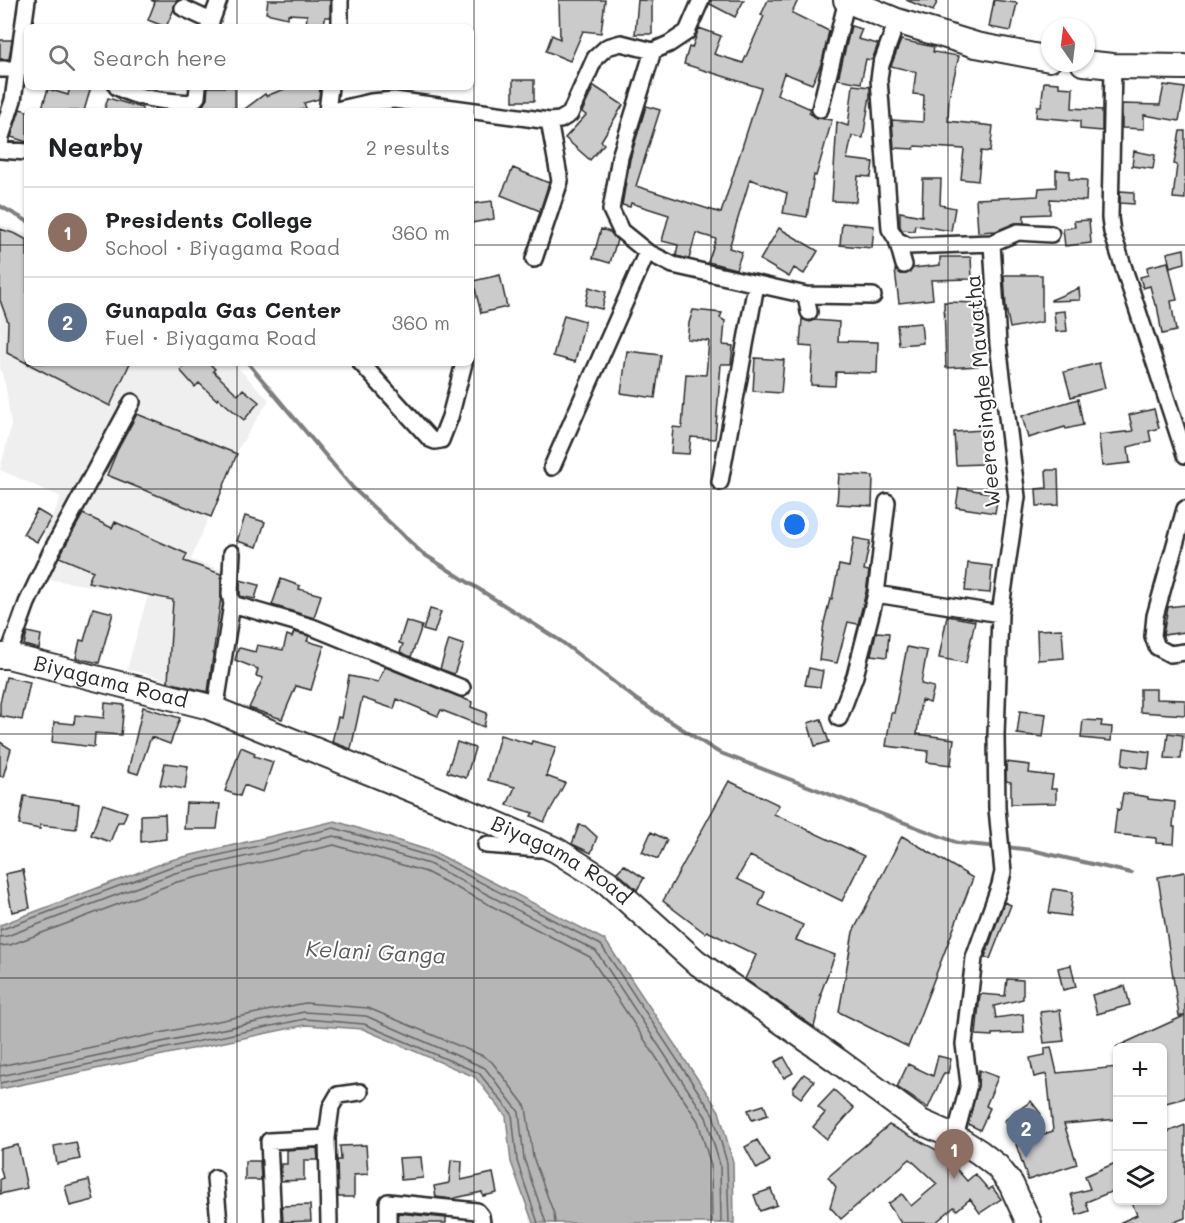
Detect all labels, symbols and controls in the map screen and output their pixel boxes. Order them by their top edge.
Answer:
north arrow [1041,18,1095,72]
search box [24,24,474,90]
icon: search [45,41,78,74]
text: Search here [93,43,227,72]
text: Nearby [48,130,143,164]
text: 2 results [366,134,450,160]
text: Presidents College [105,205,312,234]
text: 1 [63,219,72,245]
text: 360 m [392,219,450,245]
text: School · Biyagama Road [105,234,340,260]
street label: Weerasinghe Mawatha [958,274,1005,509]
text: Gunapala Gas Center [105,295,341,324]
text: 2 [62,309,73,335]
text: 360 m [392,309,450,335]
text: Fuel · Biyagama Road [105,324,316,350]
your location [780,510,809,539]
street label: Biyagama Road [31,648,191,713]
street label: Biyagama Road [487,808,638,910]
water label: Kelani Ganga [305,933,447,970]
map controls [1113,1043,1167,1205]
button: + [1113,1043,1167,1097]
button: − [1113,1097,1167,1151]
pin: 2 [1006,1108,1046,1158]
pin: 1 [934,1130,974,1179]
button: layers [1113,1151,1167,1205]

